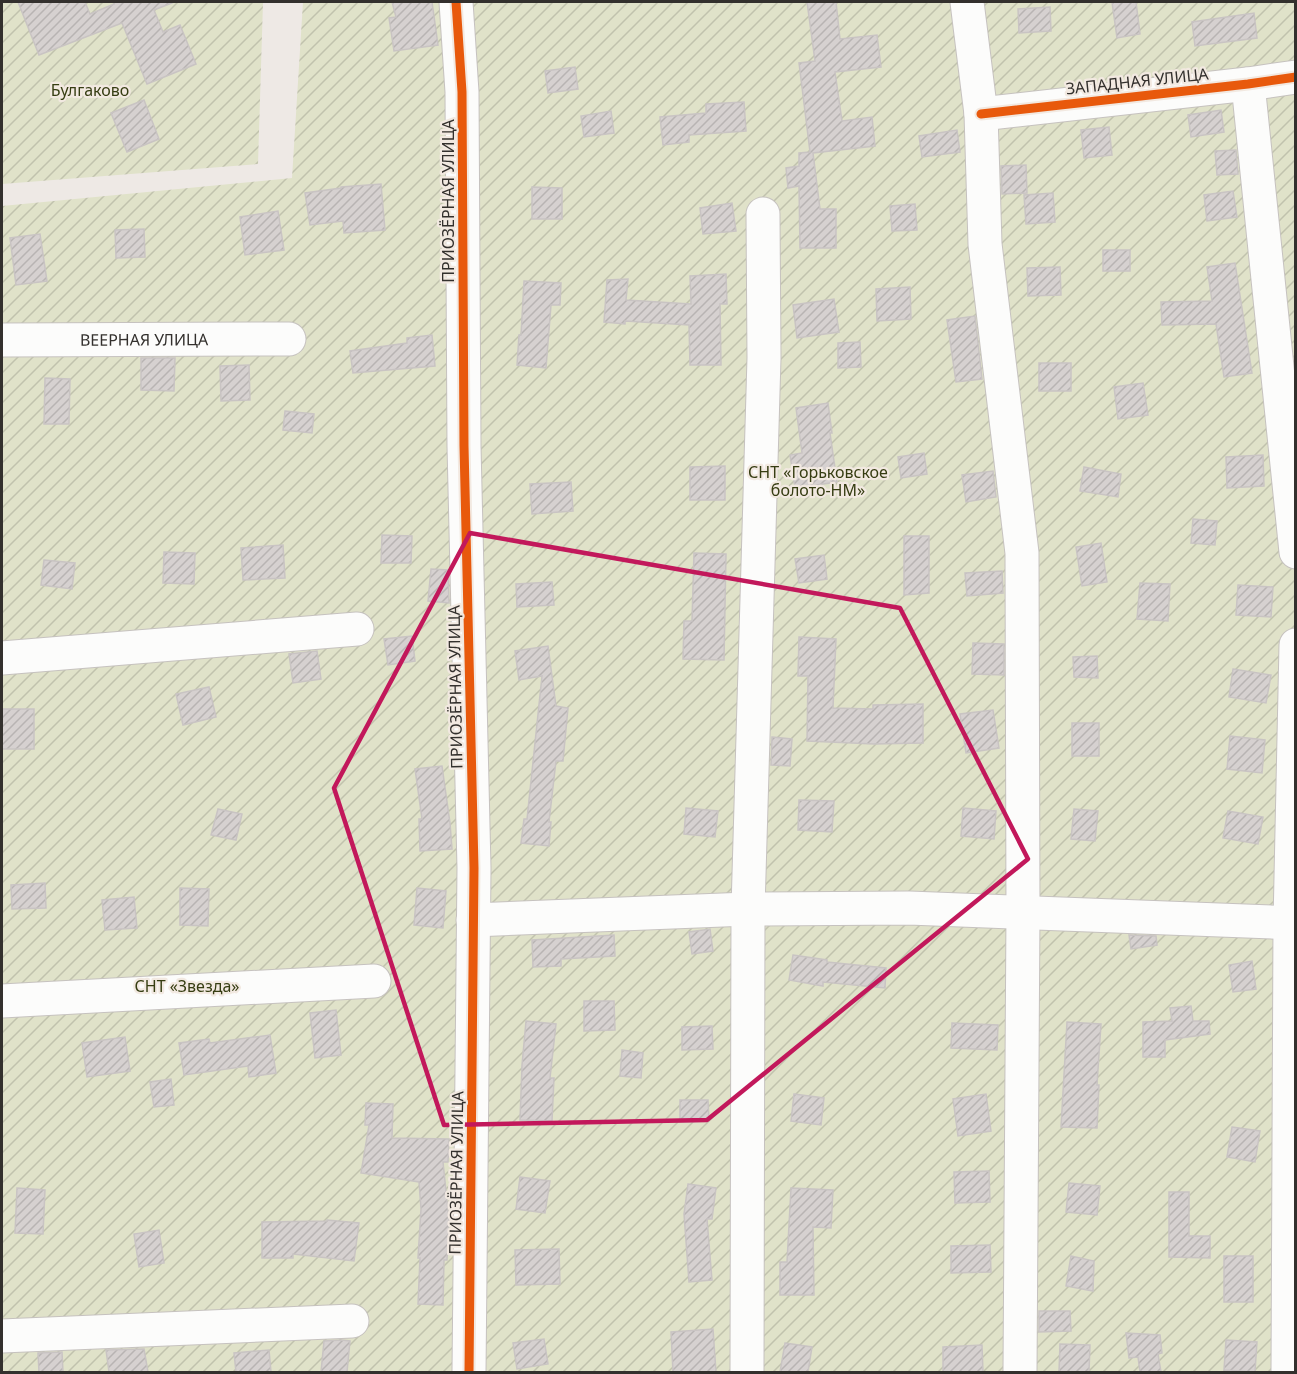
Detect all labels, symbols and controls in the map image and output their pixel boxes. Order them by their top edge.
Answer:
street label: ЗАПАДНАЯ УЛИЦА [1065,62,1210,99]
park label: Булгаково [51,79,129,101]
street label: ПРИОЗЁРНАЯ УЛИЦА [437,118,459,283]
street label: ВЕЕРНАЯ УЛИЦА [80,328,209,351]
park label: СНТ «Горьковское болото-НМ» [748,461,888,501]
street label: ПРИОЗЁРНАЯ УЛИЦА [443,604,467,769]
park label: СНТ «Звезда» [135,975,239,997]
street label: ПРИОЗЁРНАЯ УЛИЦА [444,1090,468,1255]

